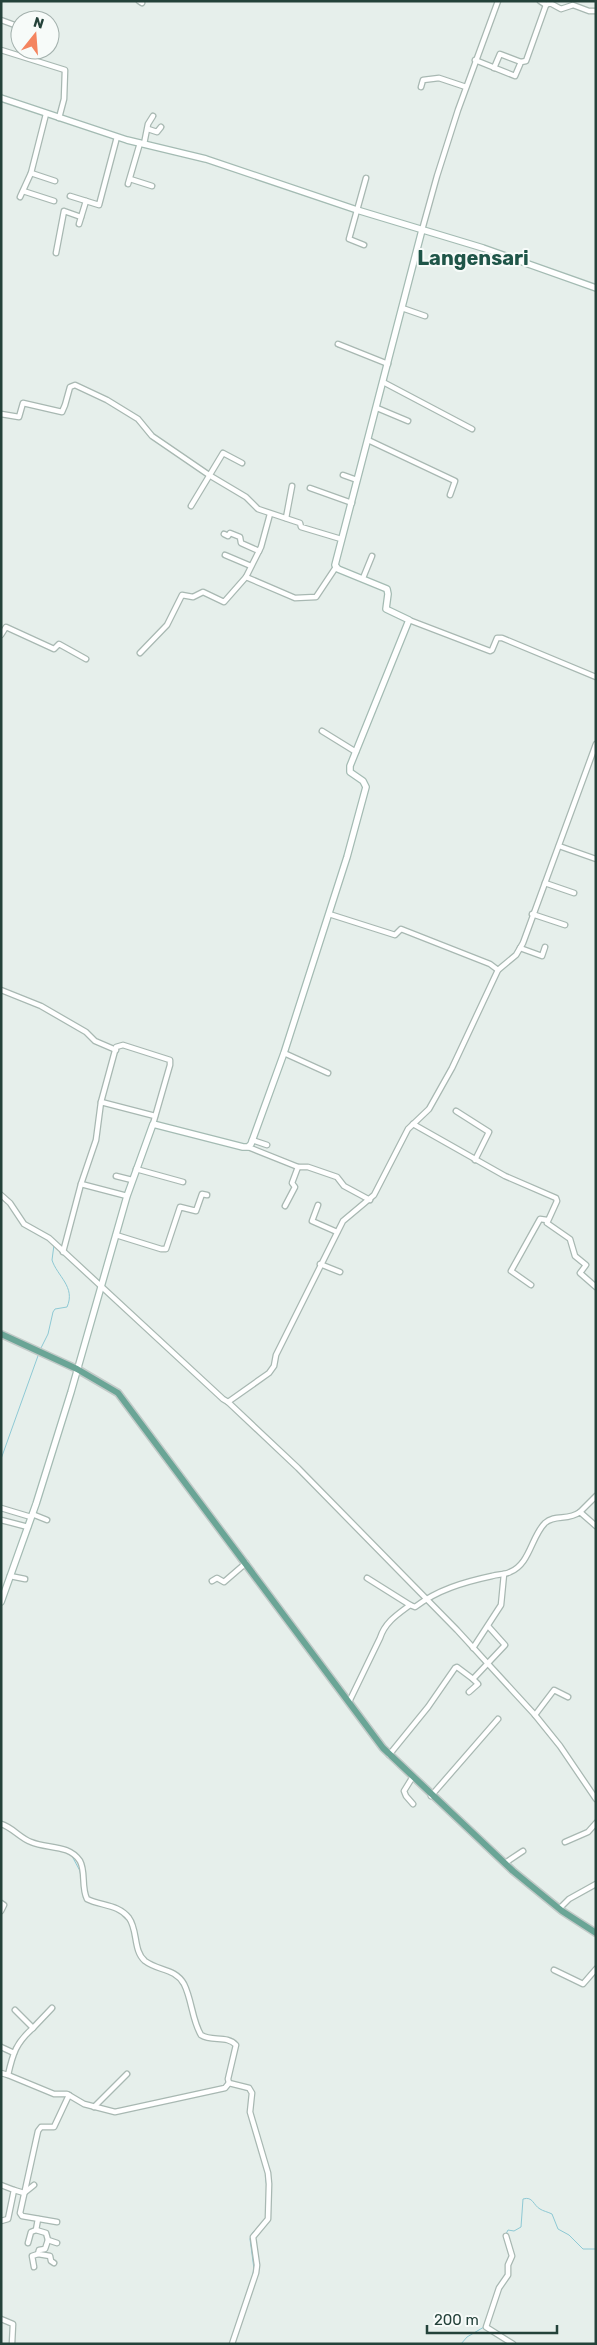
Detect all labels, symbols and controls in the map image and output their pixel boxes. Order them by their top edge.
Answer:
north arrow [10,10,60,60]
text: N [31,13,46,33]
district label: Langensari [417,246,529,270]
scale bar [427,2302,557,2334]
text: 200 m [434,2311,479,2329]

